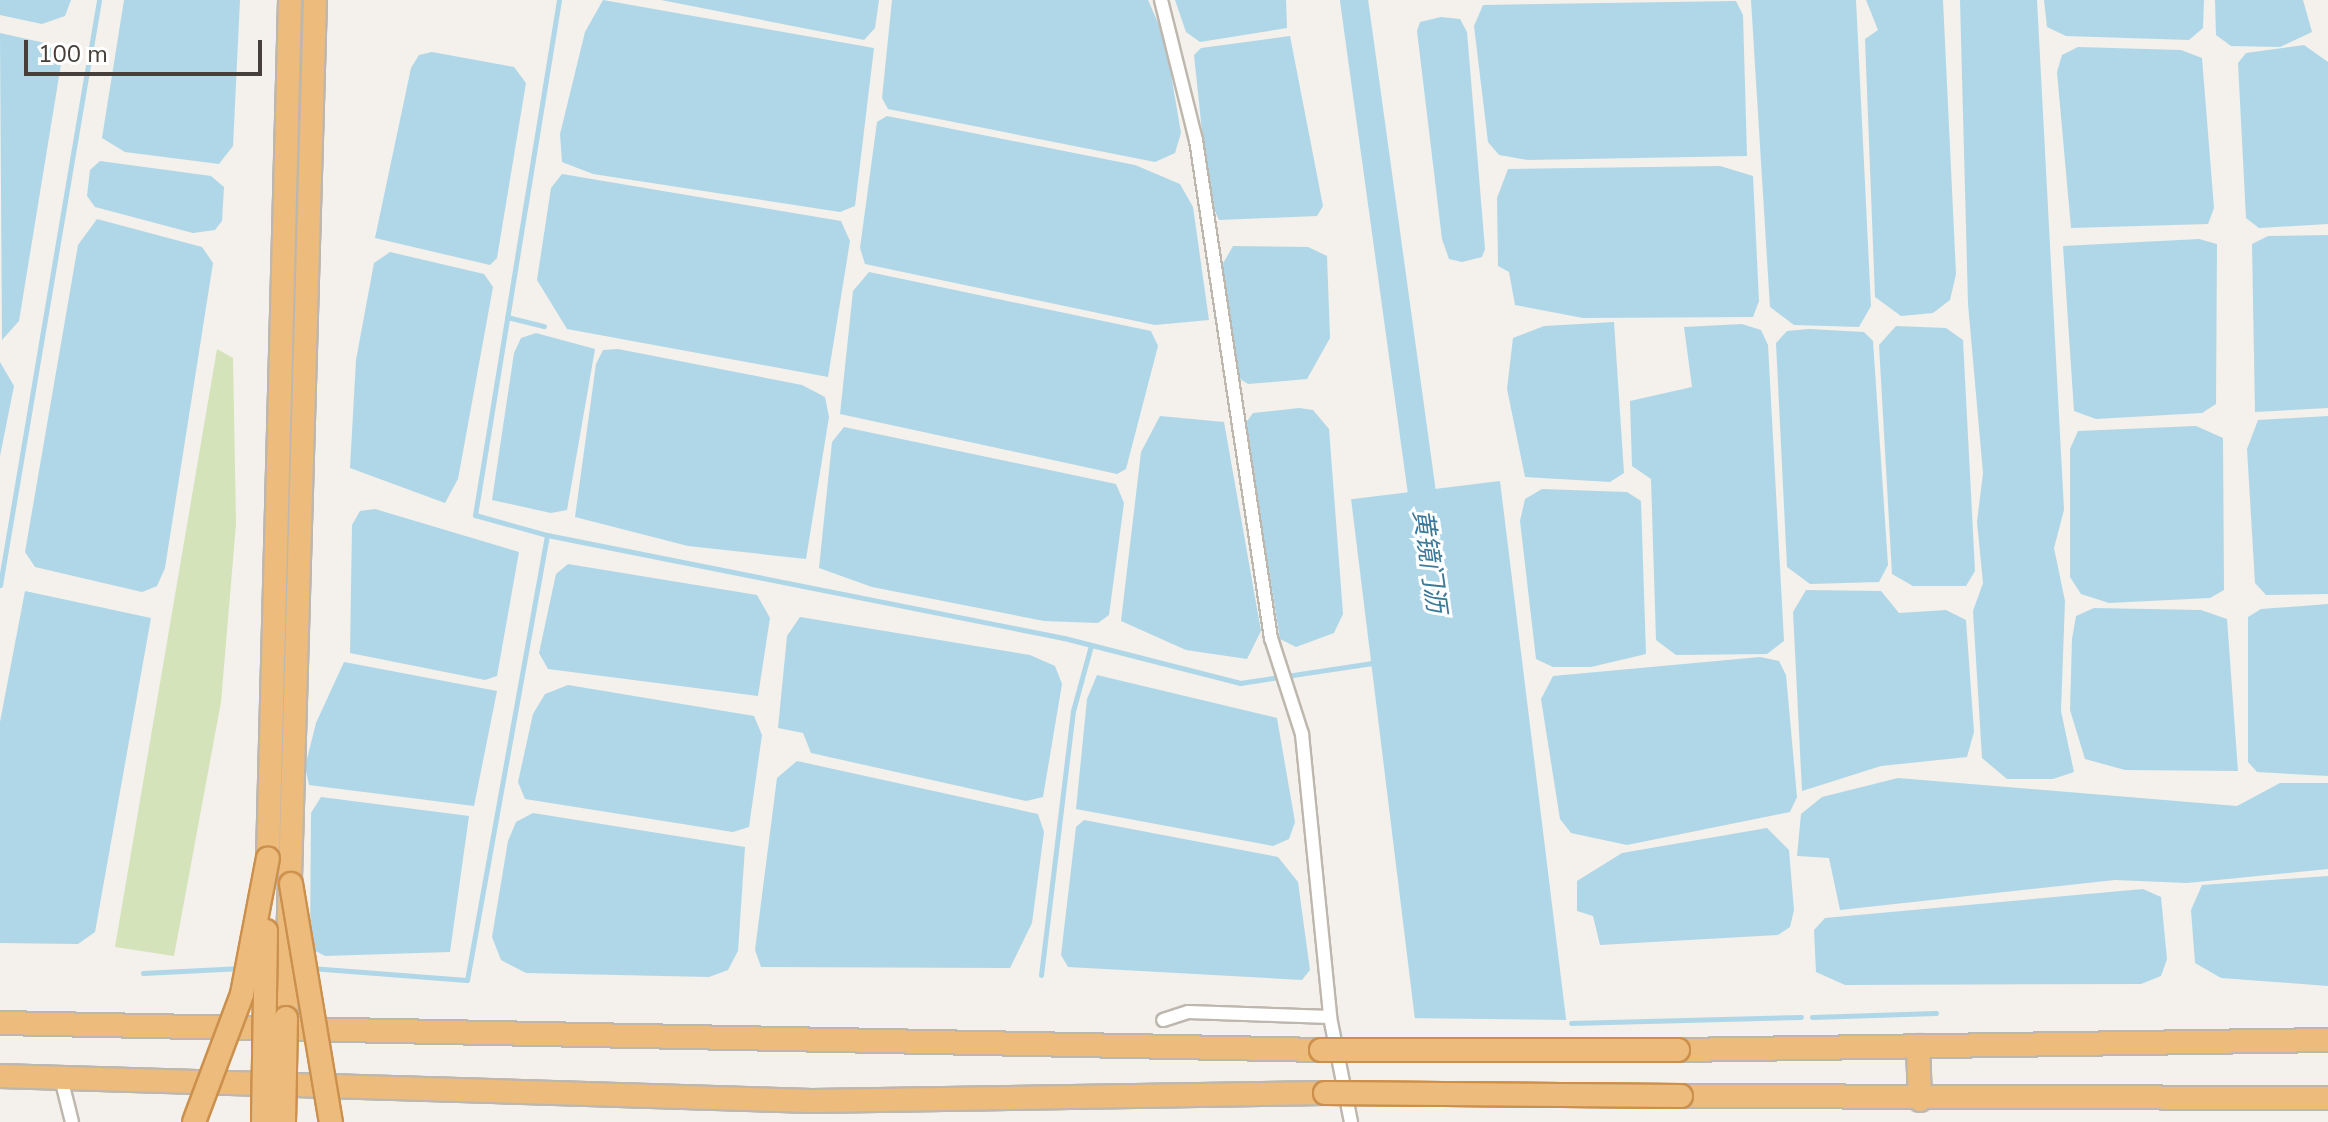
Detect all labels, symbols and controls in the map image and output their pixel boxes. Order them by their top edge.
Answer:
scale bar [28,24,266,74]
text: 100 m [38,38,108,70]
water label: 黄镜门沥 [1406,507,1452,615]

